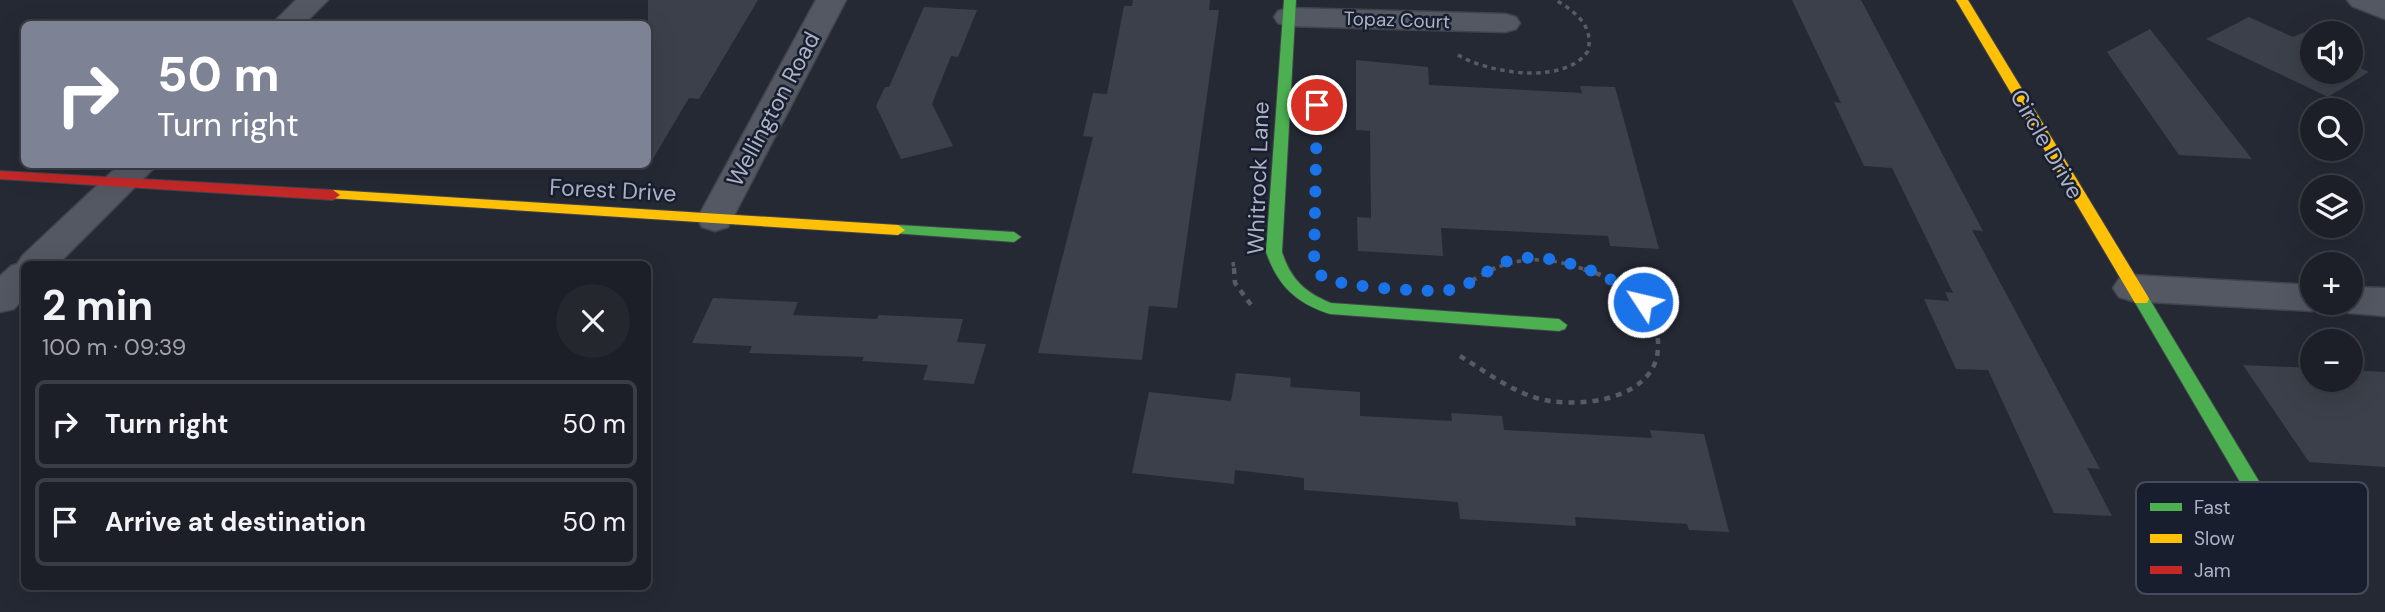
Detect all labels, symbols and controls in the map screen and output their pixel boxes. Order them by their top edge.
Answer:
street label: Topaz Court [1343,6,1451,34]
map controls [2300,21,2363,392]
button: sound [2300,21,2363,84]
street label: Wellington Road [720,26,826,192]
text: 50 m [157,42,280,106]
icon: right [42,49,133,140]
pin [1287,75,1347,135]
street label: Circle Drive [2004,84,2090,204]
icon: arrive [1298,86,1336,124]
button: search [2300,98,2363,161]
street label: Whitrock Lane [1240,101,1276,255]
text: Turn right [157,104,299,146]
street label: Forest Drive [549,172,677,208]
button: layers [2300,175,2363,238]
button: + [2300,252,2363,315]
position arrow [1606,265,1680,339]
text: 2 min [42,278,153,333]
button: close [556,284,630,358]
button: − [2300,329,2363,392]
text: 100 m · 09:39 [42,332,186,362]
icon: right [46,405,84,443]
text: Turn right [105,407,229,441]
text: 50 m [562,407,626,441]
legend [2136,482,2368,594]
text: Fast [2194,495,2230,520]
icon: arrive [46,503,84,541]
text: Arrive at destination [105,505,366,539]
text: 50 m [562,505,626,539]
text: Slow [2194,526,2235,551]
text: Jam [2194,558,2231,583]

